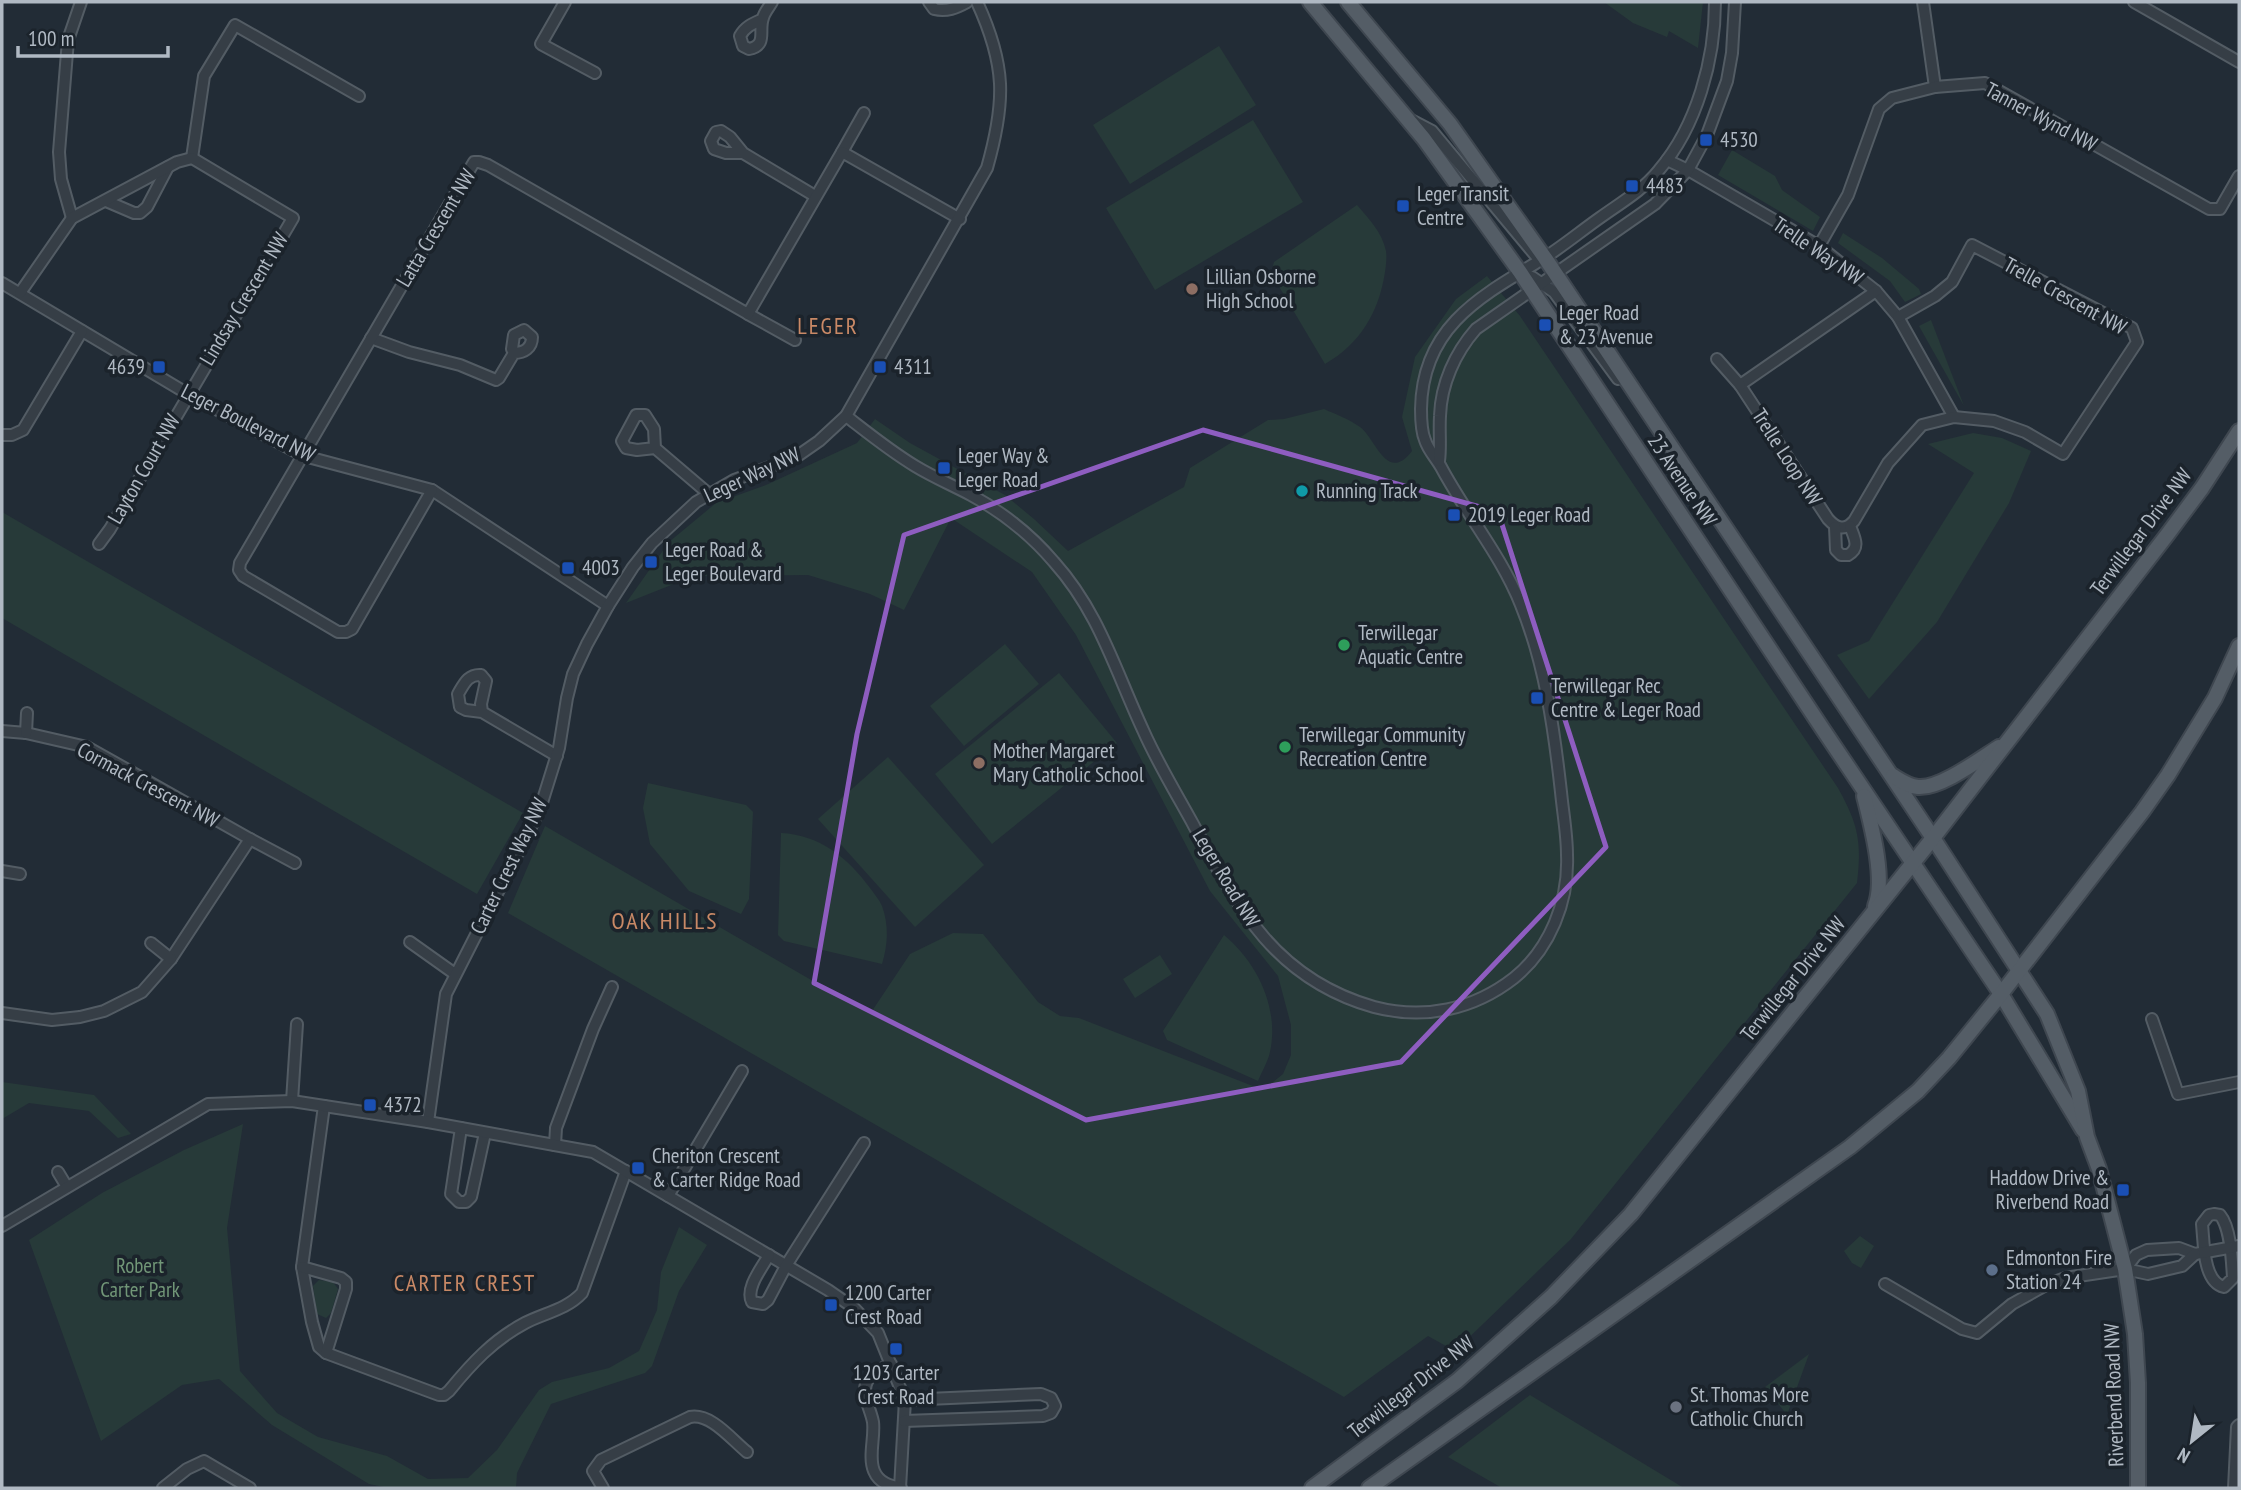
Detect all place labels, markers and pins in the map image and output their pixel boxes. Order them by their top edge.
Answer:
place label: 4530 [1720,126,1758,153]
marker: 4530 [1698,132,1714,148]
place label: 4483 [1646,172,1684,199]
marker: 4483 [1624,178,1640,194]
place label: Leger Transit Centre [1417,180,1509,231]
marker: Leger Transit Centre [1395,198,1411,214]
place label: Lillian Osborne High School [1206,263,1316,314]
marker: Lillian Osborne High School [1184,281,1200,297]
place label: Leger Road & 23 Avenue [1559,299,1653,350]
marker: Leger Road & 23 Avenue [1537,317,1553,333]
place label: 4639 [107,353,145,380]
place label: 4311 [894,353,932,380]
marker: 4639 [151,359,167,375]
marker: 4311 [872,359,888,375]
place label: Leger Way & Leger Road [958,442,1049,493]
marker: Leger Way & Leger Road [936,460,952,476]
place label: Running Track [1316,477,1418,504]
marker: Running Track [1294,483,1310,499]
place label: 2019 Leger Road [1468,501,1590,528]
marker: 2019 Leger Road [1446,507,1462,523]
place label: Leger Road & Leger Boulevard [665,536,782,587]
place label: 4003 [582,554,620,581]
marker: Leger Road & Leger Boulevard [643,554,659,570]
marker: 4003 [560,560,576,576]
place label: Terwillegar Aquatic Centre [1358,619,1463,670]
marker: Terwillegar Aquatic Centre [1336,637,1352,653]
place label: Terwillegar Rec Centre & Leger Road [1551,672,1701,723]
marker: Terwillegar Rec Centre & Leger Road [1529,690,1545,706]
place label: Terwillegar Community Recreation Centre [1299,721,1466,772]
place label: Mother Margaret Mary Catholic School [993,737,1144,788]
marker: Terwillegar Community Recreation Centre [1277,739,1293,755]
marker: Mother Margaret Mary Catholic School [971,755,987,771]
place label: 4372 [384,1091,422,1118]
marker: 4372 [362,1097,378,1113]
place label: Cheriton Crescent & Carter Ridge Road [652,1142,800,1193]
marker: Cheriton Crescent & Carter Ridge Road [630,1160,646,1176]
place label: Haddow Drive & Riverbend Road [1989,1164,2109,1215]
marker: Haddow Drive & Riverbend Road [2115,1182,2131,1198]
place label: Edmonton Fire Station 24 [2006,1244,2112,1295]
marker: Edmonton Fire Station 24 [1984,1262,2000,1278]
place label: 1200 Carter Crest Road [845,1279,932,1330]
marker: 1200 Carter Crest Road [823,1297,839,1313]
marker: 1203 Carter Crest Road [888,1341,904,1357]
place label: 1203 Carter Crest Road [853,1359,939,1410]
place label: St. Thomas More Catholic Church [1690,1381,1809,1432]
marker: St. Thomas More Catholic Church [1668,1399,1684,1415]

